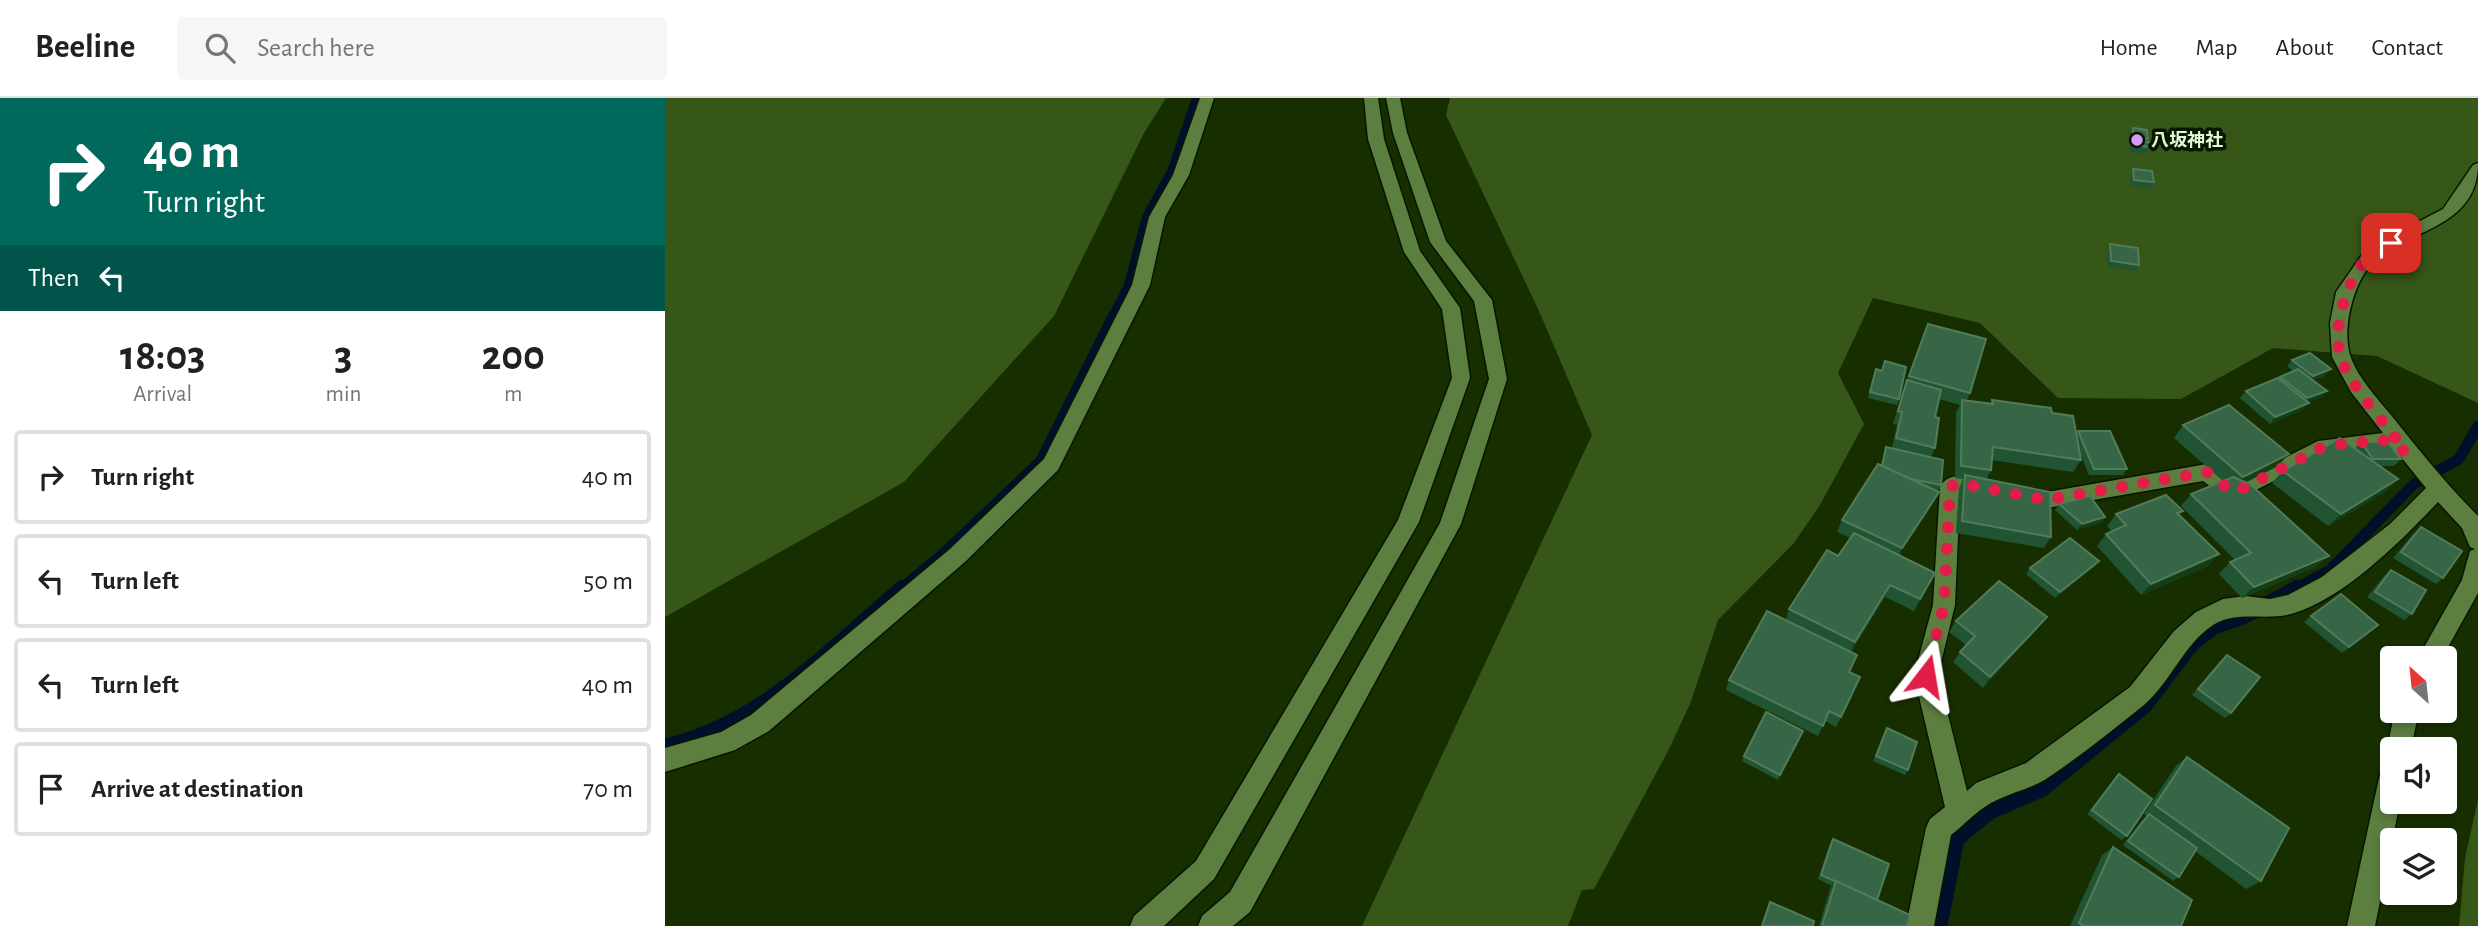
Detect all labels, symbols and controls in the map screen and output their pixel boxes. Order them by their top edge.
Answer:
search box [177,17,667,80]
icon: search [201,29,239,67]
text: Beeline [35,31,135,64]
text: Search here [257,35,375,61]
text: Home [2100,36,2158,60]
text: Map [2196,36,2238,60]
text: About [2276,36,2333,60]
text: Contact [2371,36,2443,60]
icon: right [28,126,119,217]
text: 40 m [143,128,240,177]
place label: 八坂神社 [2151,130,2223,150]
marker: 八坂神社 [2129,132,2145,148]
text: Turn right [143,186,265,218]
pin [2361,213,2421,273]
icon: arrive [2372,224,2410,262]
icon: left [93,259,131,297]
text: Then [28,265,79,291]
text: 18:03 [120,335,205,377]
text: 3 [334,335,352,377]
text: 200 [481,335,545,377]
text: Arrival [133,383,192,406]
text: min [326,383,361,406]
text: m [504,383,522,406]
icon: right [32,458,70,496]
text: Turn right [91,464,194,490]
text: 40 m [582,464,633,490]
icon: left [32,562,70,600]
text: Turn left [91,568,179,594]
text: 50 m [583,568,633,594]
position arrow [1889,639,1963,713]
north arrow [2380,646,2457,723]
map controls [2380,646,2457,905]
icon: left [32,666,70,704]
text: Turn left [91,672,179,698]
text: 40 m [582,672,633,698]
button: sound [2380,737,2457,814]
icon: arrive [32,770,70,808]
text: Arrive at destination [91,776,304,802]
text: 70 m [583,776,633,802]
button: layers [2380,828,2457,905]

